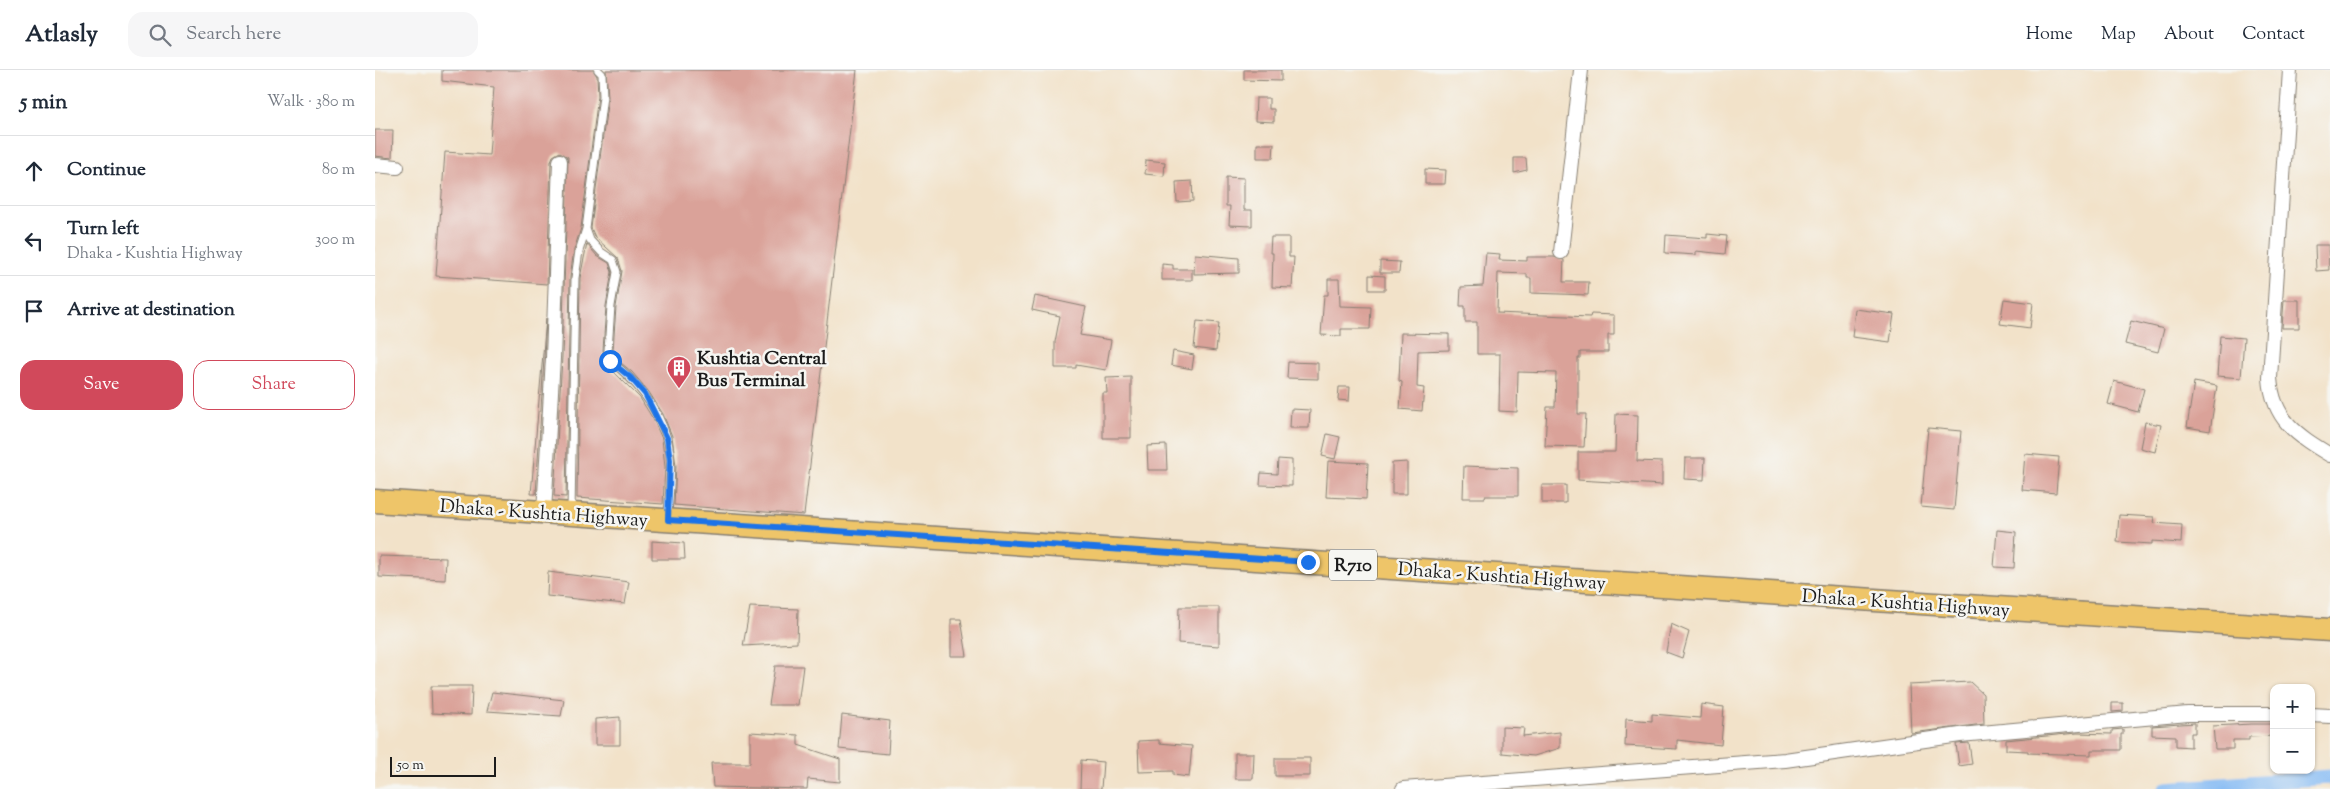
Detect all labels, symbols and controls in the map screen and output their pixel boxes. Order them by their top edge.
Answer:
search box [128,12,478,57]
text: Atlasly [25,18,98,52]
icon: search [146,21,174,49]
text: Search here [186,21,281,48]
text: Home [2026,22,2073,48]
text: Map [2101,22,2136,48]
text: About [2164,22,2214,48]
text: Contact [2242,22,2305,48]
text: 5 min [20,88,67,118]
text: Walk · 380 m [267,91,355,114]
icon: ahead [20,157,48,185]
text: Continue [67,157,146,184]
text: 80 m [322,159,355,182]
text: Turn left [67,216,139,243]
icon: left [20,227,48,255]
text: 300 m [315,229,355,252]
text: Dhaka - Kushtia Highway [67,243,243,266]
icon: arrive [20,297,48,325]
text: Arrive at destination [67,297,235,324]
place label: Kushtia Central Bus Terminal [697,346,827,395]
route start [599,350,622,373]
building icon: Kushtia Central Bus Terminal [666,355,692,389]
button: Save [20,360,183,410]
button: Share [193,360,355,410]
street label: Dhaka - Kushtia Highway [439,494,649,535]
road number: R710 [1329,550,1377,580]
route end [1297,551,1320,574]
street label: Dhaka - Kushtia Highway [1397,557,1607,598]
street label: Dhaka - Kushtia Highway [1801,584,2011,625]
map controls [2270,684,2315,774]
button: + [2270,684,2315,729]
button: − [2270,729,2315,774]
scale bar [390,754,496,777]
text: 50 m [397,756,424,776]

